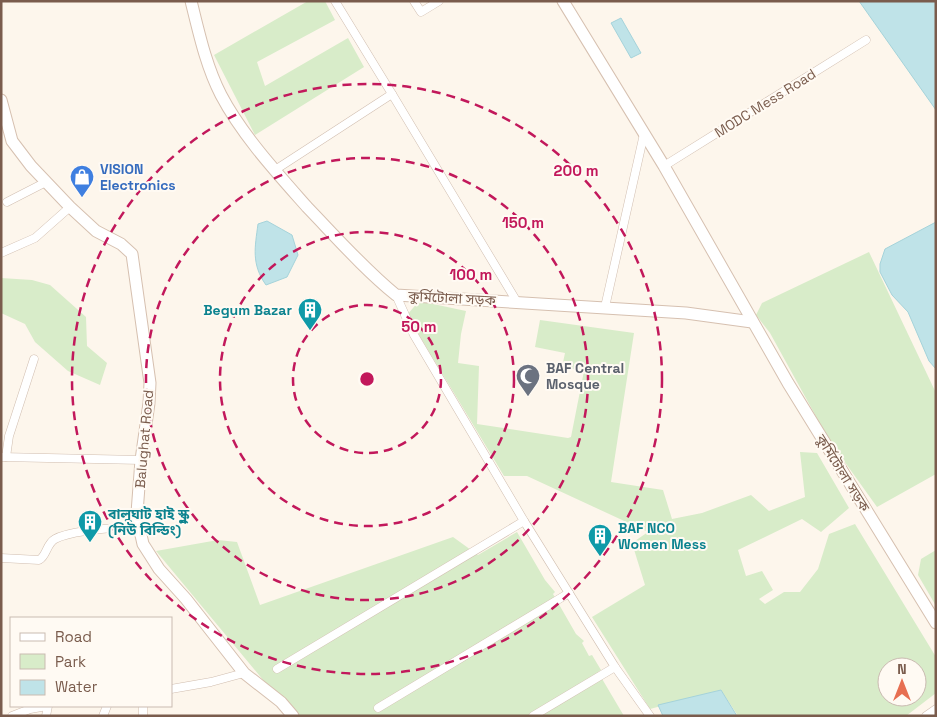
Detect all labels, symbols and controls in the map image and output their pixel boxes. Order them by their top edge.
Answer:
street label: MODC Mess Road [711,65,819,141]
place label: VISION Electronics [100,160,176,194]
text: 200 m [554,161,598,180]
shop icon: VISION Electronics [69,164,95,198]
text: 150 m [502,213,544,232]
text: 100 m [450,265,492,284]
street label: কুর্মিটোলা সড়ক [407,287,497,309]
building icon: Begum Bazar [297,297,323,331]
place label: Begum Bazar [203,301,292,319]
text: 50 m [401,317,437,336]
place label: BAF Central Mosque [546,359,624,393]
mosque icon: BAF Central Mosque [515,363,541,397]
centre of rings [358,370,376,388]
street label: Balughat Road [131,389,157,489]
street label: কুর্মিটোলা সড়ক [812,430,874,515]
place label: বালুঘাট হাই স্কুল (নিউ বিল্ডিং) [107,505,190,539]
building icon: বালুঘাট হাই স্কুল (নিউ বিল্ডিং) [77,509,103,543]
place label: BAF NCO Women Mess [618,519,706,553]
building icon: BAF NCO Women Mess [587,523,613,557]
legend [10,617,172,707]
text: Road [55,627,92,646]
text: Park [55,652,86,671]
north arrow [877,657,927,707]
text: N [897,660,907,678]
text: Water [55,677,98,696]

